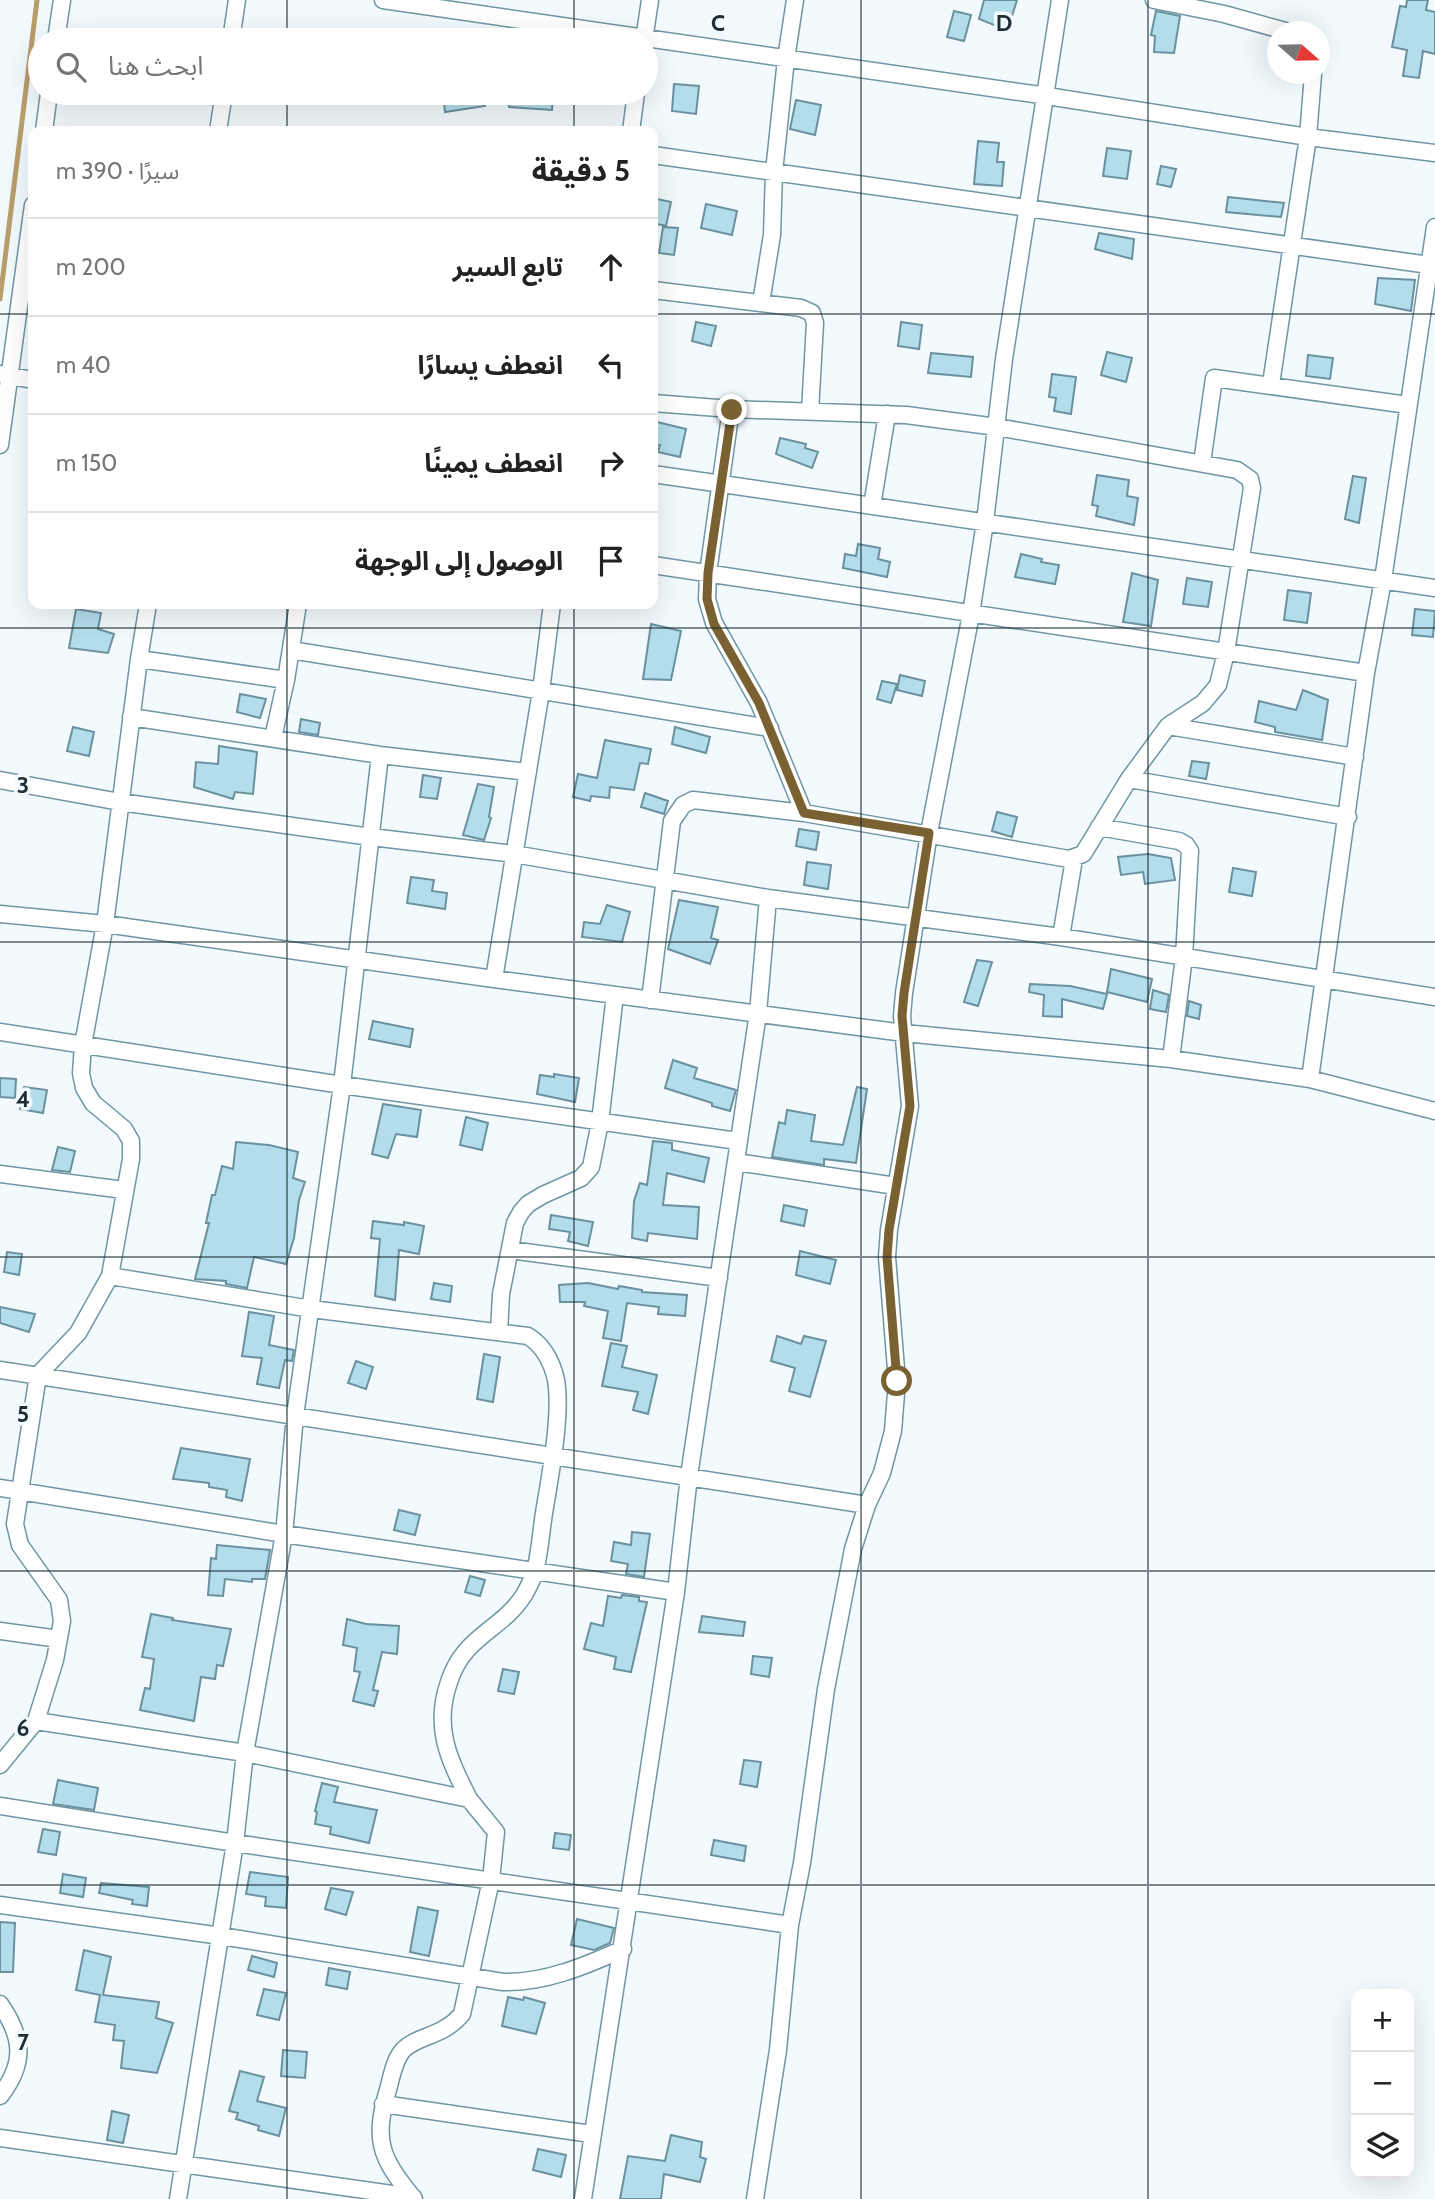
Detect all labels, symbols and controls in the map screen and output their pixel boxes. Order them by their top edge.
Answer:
text: C [711,9,725,37]
text: D [996,9,1012,37]
north arrow [1267,21,1330,84]
search box [28,28,658,105]
icon: search [52,48,90,86]
text: ابحث هنا [108,50,203,82]
text: 5 دقيقة [532,152,630,189]
text: سيرًا · 390 m [56,157,179,185]
icon: ahead [592,248,630,286]
text: تابع السير [453,251,563,283]
text: 200 m [56,253,126,281]
icon: left [592,346,630,384]
text: انعطف يسارًا [417,349,563,381]
text: 40 m [56,351,111,379]
route end [716,394,747,425]
icon: right [592,444,630,482]
text: انعطف يمينًا [424,447,563,479]
text: 150 m [56,449,117,477]
icon: arrive [592,542,630,580]
text: الوصول إلى الوجهة [355,545,563,577]
text: 3 [17,771,29,799]
text: 4 [16,1085,30,1113]
route start [881,1365,912,1396]
text: 5 [17,1400,29,1428]
text: 6 [17,1714,29,1742]
map controls [1351,1989,1414,2178]
button: + [1351,1989,1414,2052]
text: 7 [17,2028,29,2056]
button: − [1351,2052,1414,2115]
button: layers [1351,2115,1414,2178]

